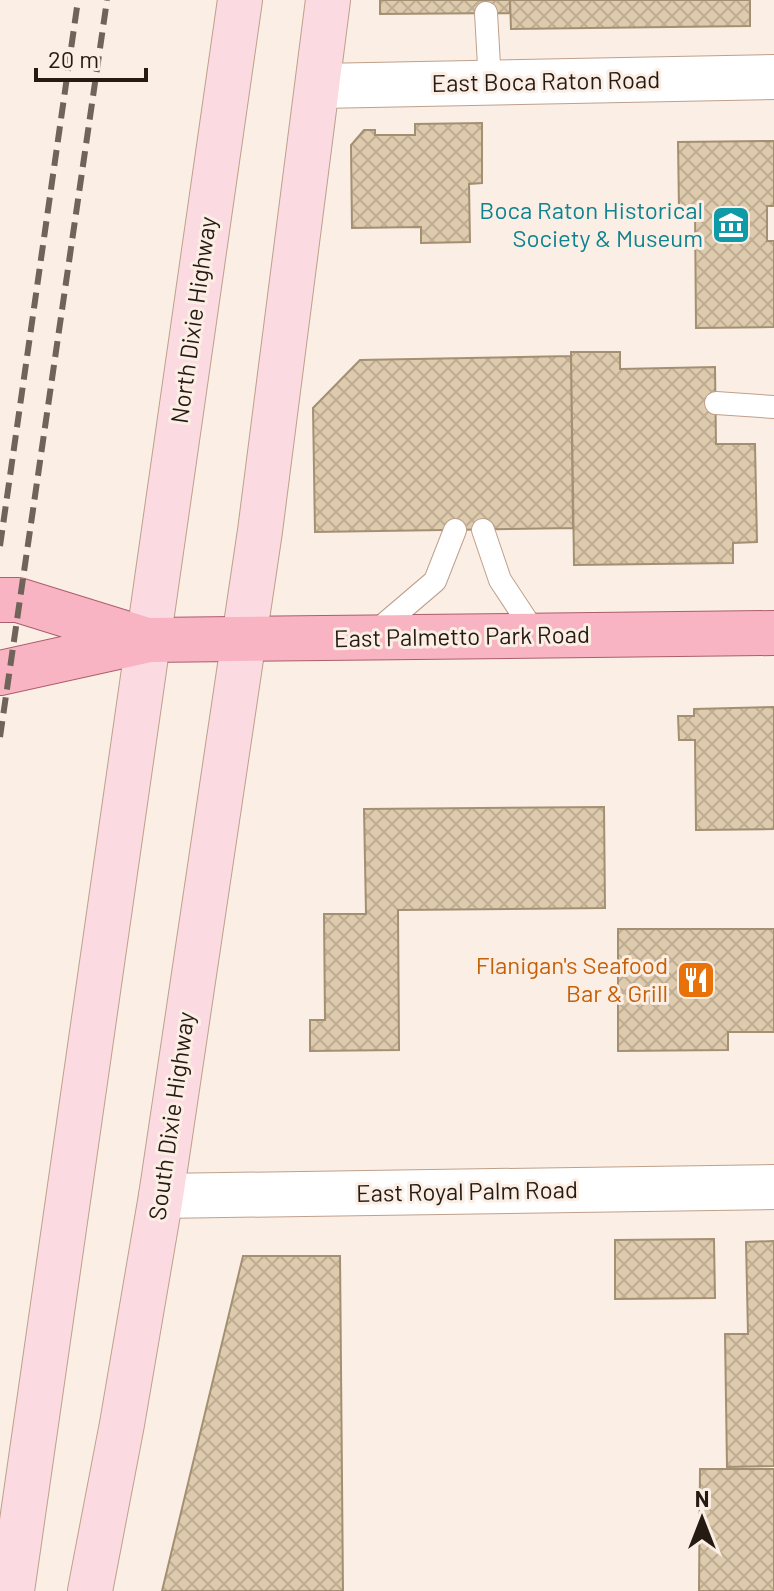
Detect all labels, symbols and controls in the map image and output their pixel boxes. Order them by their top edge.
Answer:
scale bar [36,32,146,82]
text: 20 m [48,44,99,73]
street label: East Boca Raton Road [431,64,661,97]
place label: Boca Raton Historical Society & Museum [479,195,703,252]
museum icon: Boca Raton Historical Society & Museum [710,204,752,246]
street label: North Dixie Highway [164,215,221,425]
street label: East Palmetto Park Road [334,619,590,652]
place label: Flanigan's Seafood Bar & Grill [476,950,668,1007]
restaurant icon: Flanigan's Seafood Bar & Grill [675,959,717,1001]
street label: South Dixie Highway [142,1010,199,1222]
street label: East Royal Palm Road [356,1174,578,1207]
north arrow [662,1479,742,1559]
text: N [695,1485,709,1511]

